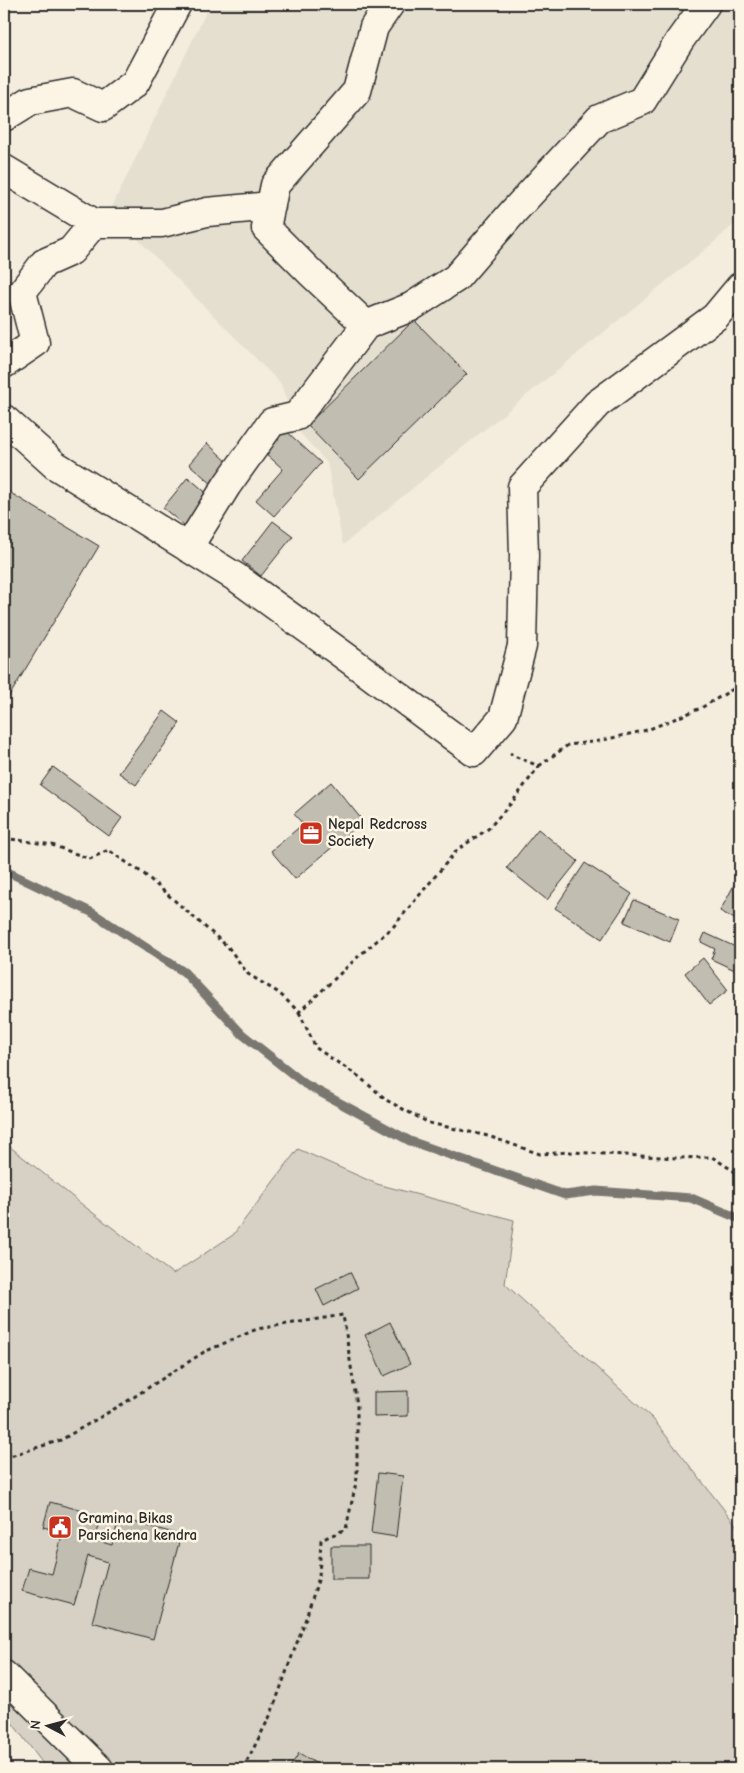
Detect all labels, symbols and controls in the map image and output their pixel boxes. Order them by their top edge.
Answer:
place label: Nepal Redcross Society [328,815,427,850]
office icon: Nepal Redcross Society [298,820,324,846]
place label: Gramina Bikas Parsichena kendra [78,1509,197,1544]
public building icon: Gramina Bikas Parsichena kendra [47,1514,73,1540]
north arrow [22,1700,72,1750]
text: N [27,1719,44,1730]

